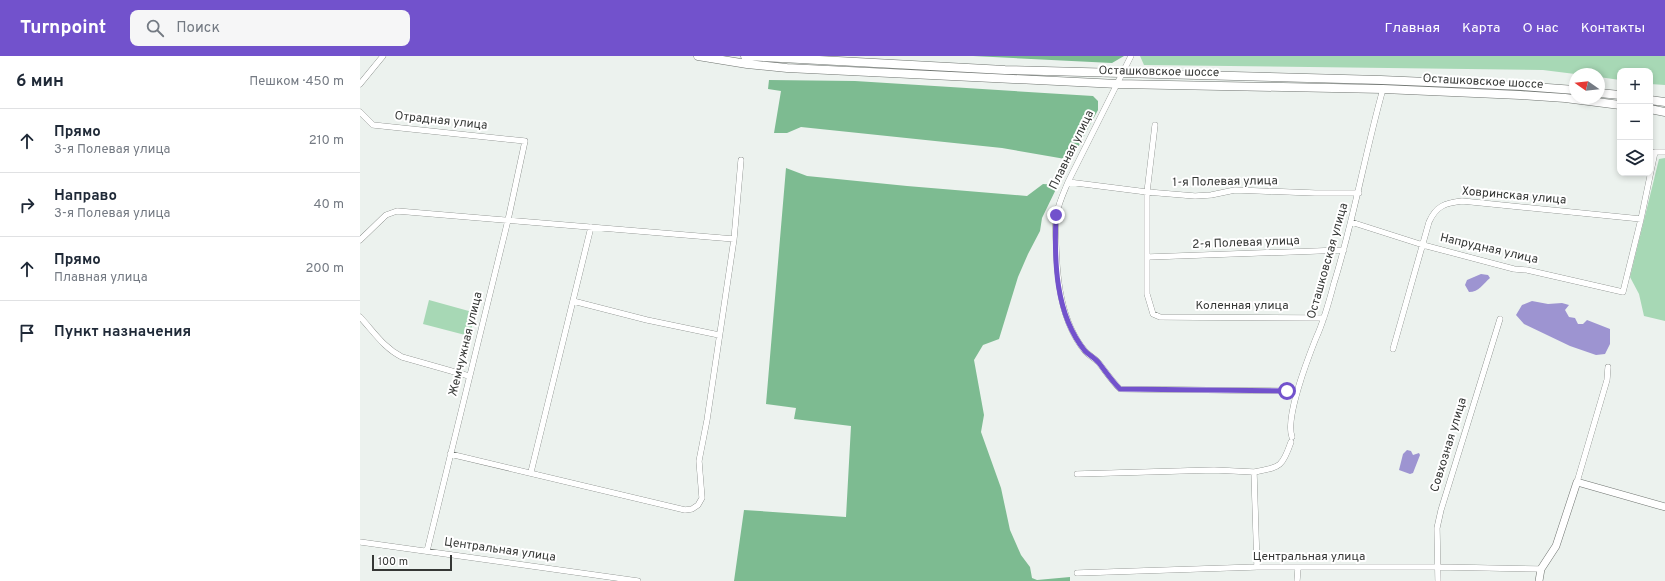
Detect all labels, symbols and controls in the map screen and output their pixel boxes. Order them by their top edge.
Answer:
search box [130,10,410,46]
text: Turnpoint [20,16,106,40]
icon: search [144,17,166,39]
text: Поиск [176,19,220,38]
text: Главная [1385,20,1440,37]
text: Карта [1462,20,1500,37]
text: О нас [1522,20,1559,37]
text: Контакты [1581,20,1645,37]
street label: Осташковское шоссе [1099,63,1219,81]
north arrow [1569,68,1605,104]
map controls [1617,68,1653,176]
button: + [1617,68,1653,104]
text: 6 мин [16,71,64,93]
street label: Осташковское шоссе [1422,71,1544,93]
text: Пешком · 450 m [249,74,344,90]
button: − [1617,104,1653,140]
street label: Отрадная улица [394,108,488,134]
street label: Плавная улица [1046,108,1098,192]
text: Прямо [54,123,101,142]
icon: ahead [16,130,38,152]
text: 210 m [309,133,344,149]
button: layers [1617,140,1653,176]
text: 3-я Полевая улица [54,142,170,158]
street label: 1-я Полевая улица [1172,173,1278,191]
street label: Ховринская улица [1461,183,1567,209]
text: Направо [54,187,117,206]
icon: right [16,194,38,216]
text: 40 m [314,197,344,213]
street label: Осташковская улица [1304,201,1352,321]
text: 3-я Полевая улица [54,206,170,222]
route end [1047,206,1065,224]
street label: Напрудная улица [1438,230,1540,268]
street label: 2-я Полевая улица [1192,233,1300,253]
text: Прямо [54,251,101,270]
icon: ahead [16,258,38,280]
text: 200 m [305,261,344,277]
text: Плавная улица [54,270,148,286]
street label: Жемчужная улица [445,290,487,398]
street label: Коленная улица [1195,298,1289,314]
icon: arrive [16,322,38,344]
text: Пункт назначения [54,323,191,342]
route start [1278,382,1296,400]
street label: Совхозная улица [1427,396,1471,494]
street label: Центральная улица [443,534,557,566]
street label: Центральная улица [1253,549,1365,565]
scale bar [372,553,452,572]
text: 100 m [378,555,408,569]

